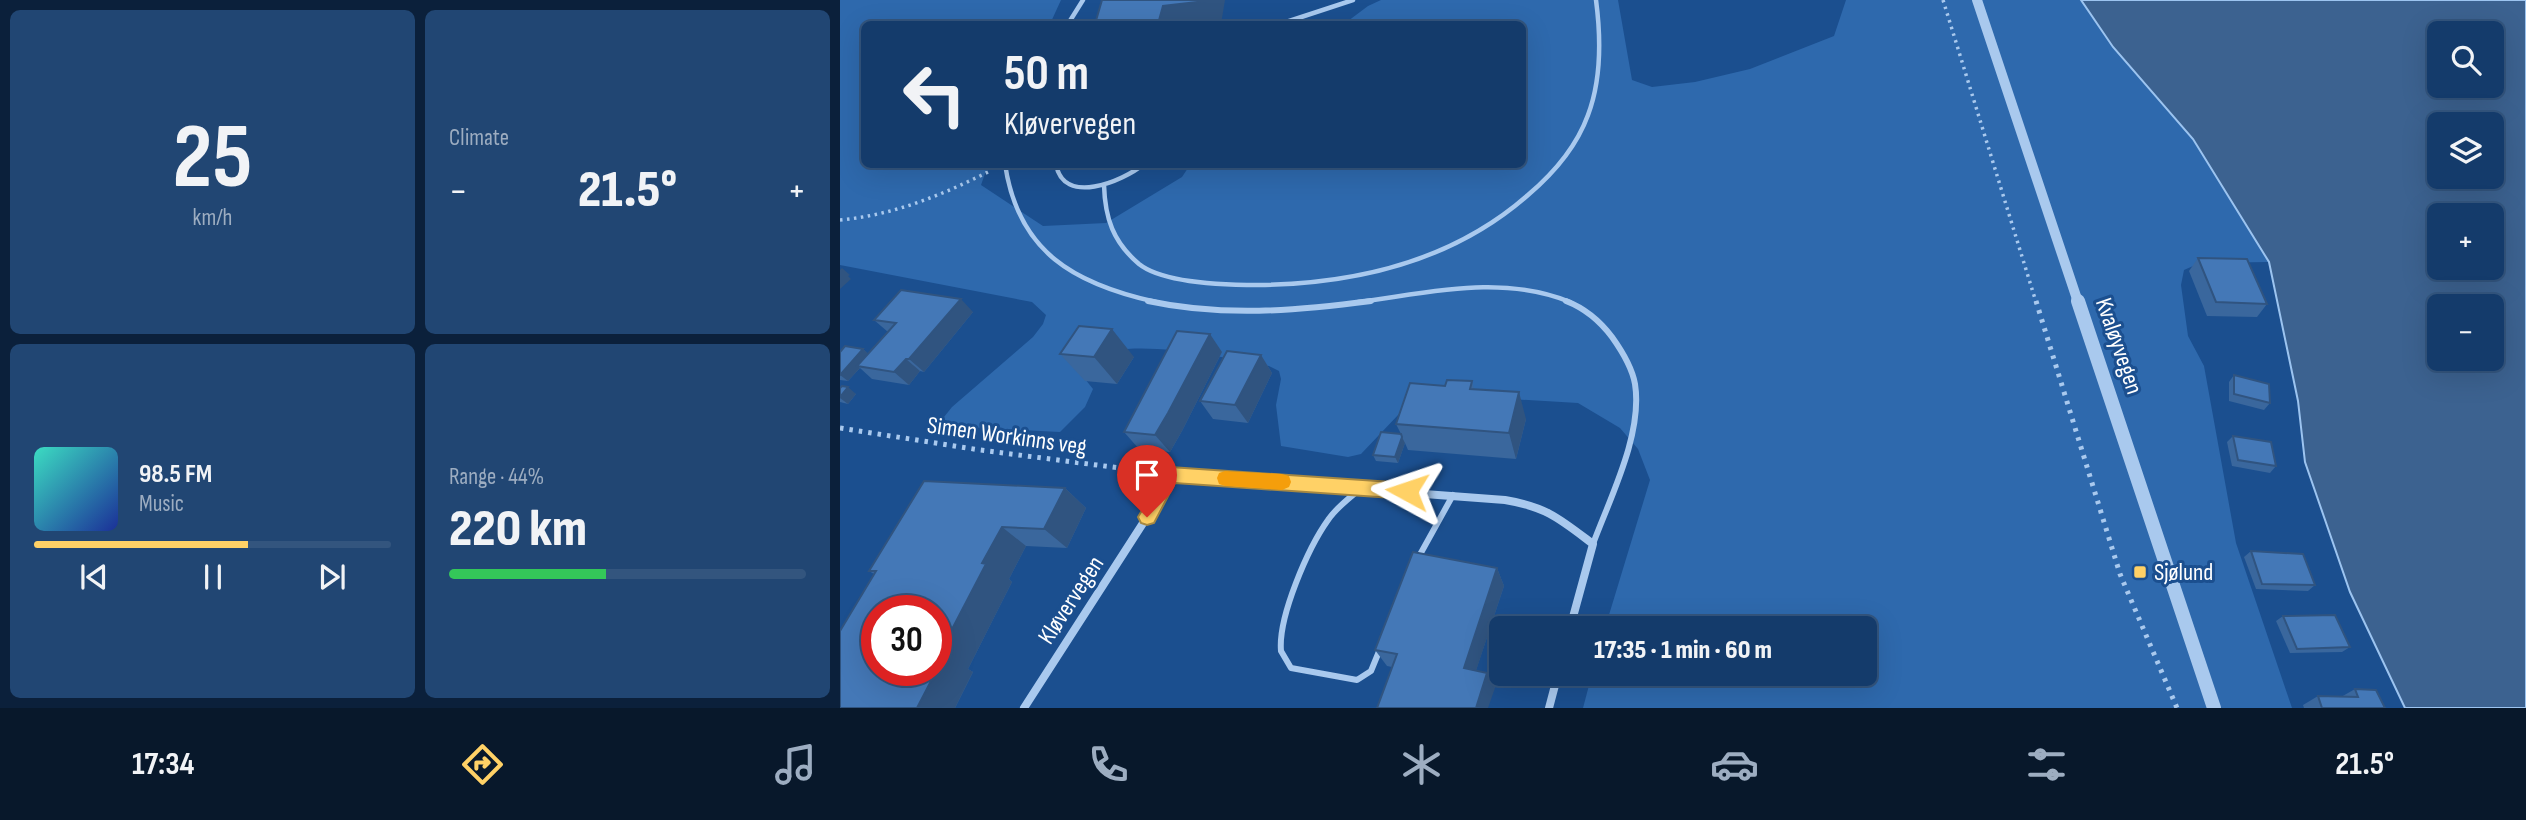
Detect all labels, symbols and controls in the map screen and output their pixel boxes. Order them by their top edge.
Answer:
map controls [2427,21,2504,371]
button: search [2427,21,2504,98]
text: 50 m [1004,45,1089,104]
icon: left [889,49,980,140]
text: 25 [173,104,252,213]
text: Kløvervegen [1004,105,1136,144]
button: layers [2427,112,2504,189]
text: Climate [449,124,509,152]
text: 21.5° [578,159,677,222]
text: − [449,169,468,214]
text: + [787,169,806,214]
button: + [2427,203,2504,280]
text: km/h [193,204,232,232]
street label: Kvaløyvegen [2089,294,2149,398]
button: − [2427,294,2504,371]
street label: Simen Workinns veg [925,410,1089,462]
pin [1117,445,1177,517]
position arrow [1370,454,1444,528]
icon: arrive [1128,456,1166,494]
text: 98.5 FM [139,459,212,490]
text: Range · 44% [449,463,544,491]
text: Music [139,490,184,518]
text: 220 km [449,498,587,561]
street label: Kløvervegen [1032,551,1110,649]
icon: previous [75,558,113,596]
icon: pause [194,558,232,596]
icon: next [313,558,351,596]
place label: Sjølund [2154,558,2213,587]
marker: Sjølund [2132,564,2148,580]
speed limit sign: 30 [861,595,952,686]
text: 17:35 · 1 min · 60 m [1594,635,1772,666]
icon: directions [458,740,507,789]
icon: music [771,740,820,789]
icon: phone [1084,740,1133,789]
icon: climate [1397,740,1446,789]
icon: car [1710,740,1759,789]
icon: filters [2022,740,2071,789]
text: 17:34 [132,745,194,784]
text: 21.5° [2335,745,2394,784]

